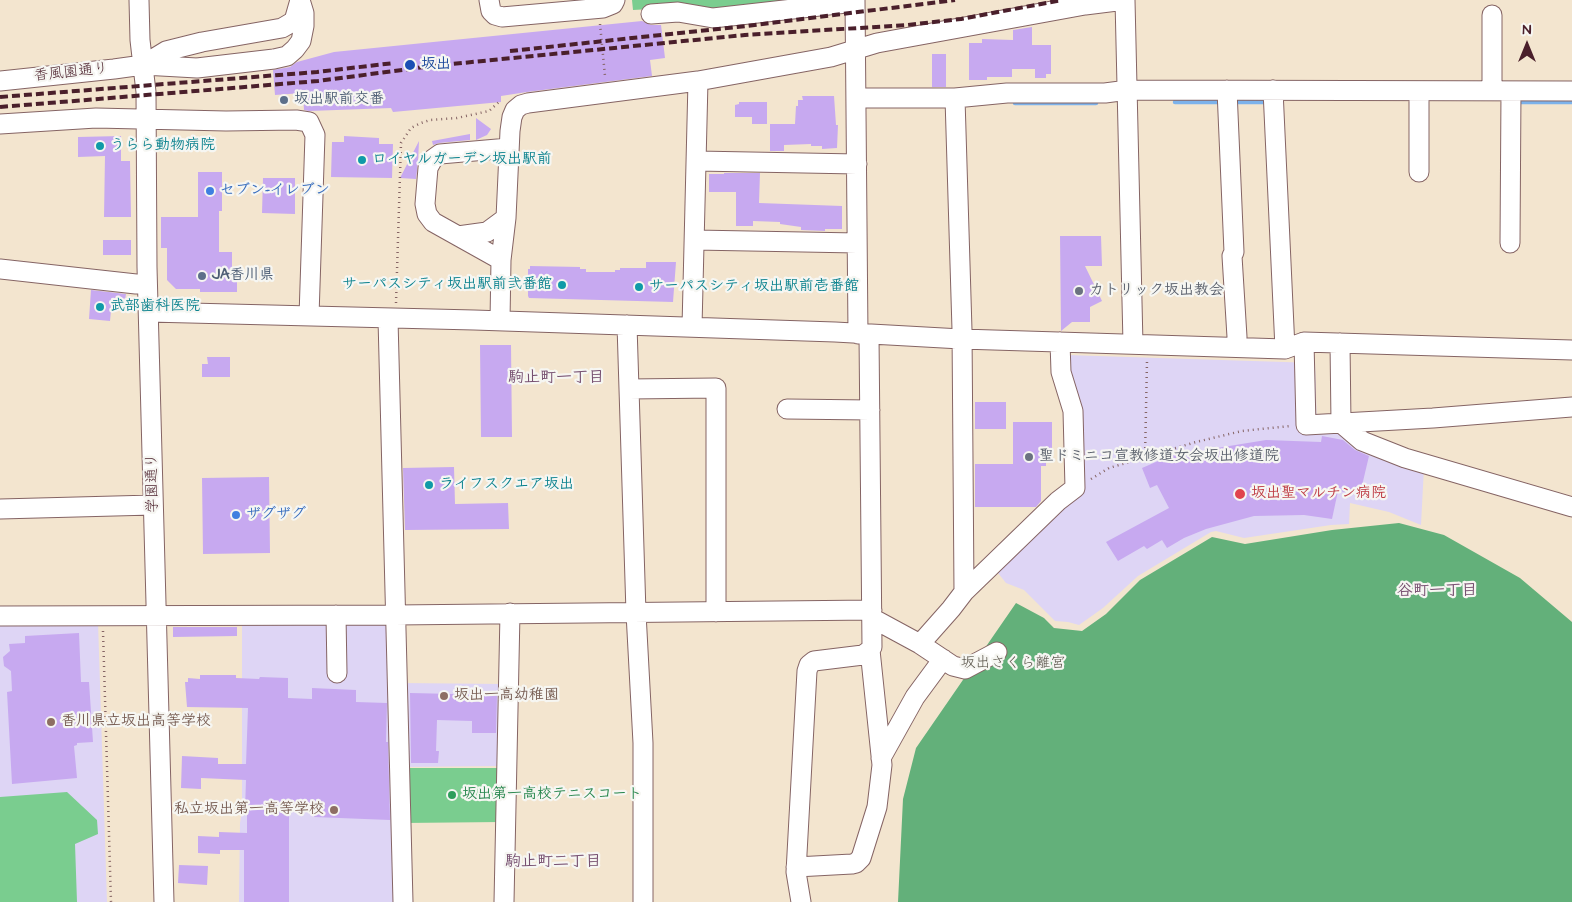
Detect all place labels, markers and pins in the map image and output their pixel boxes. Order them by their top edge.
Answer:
place label: 坂出 [421,56,451,74]
marker: 坂出 [403,58,417,72]
place label: 坂出駅前交番 [294,91,384,109]
marker: 坂出駅前交番 [278,94,290,106]
place label: うらら動物病院 [110,137,215,155]
marker: うらら動物病院 [94,140,106,152]
place label: ロイヤルガーデン坂出駅前 [372,151,552,169]
marker: ロイヤルガーデン坂出駅前 [356,154,368,166]
place label: セブン-イレブン [220,182,330,200]
marker: セブン-イレブン [204,185,216,197]
place label: JA香川県 [212,267,275,285]
marker: JA香川県 [196,270,208,282]
place label: サーパスシティ坂出駅前弐番館 [342,276,552,294]
place label: サーパスシティ坂出駅前壱番館 [649,278,859,296]
marker: サーパスシティ坂出駅前弐番館 [556,279,568,291]
marker: サーパスシティ坂出駅前壱番館 [633,281,645,293]
place label: カトリック坂出教会 [1089,282,1224,300]
marker: カトリック坂出教会 [1073,285,1085,297]
place label: 武部歯科医院 [110,298,200,316]
marker: 武部歯科医院 [94,301,106,313]
place label: 聖ドミニコ宣教修道女会坂出修道院 [1039,448,1279,466]
marker: 聖ドミニコ宣教修道女会坂出修道院 [1023,451,1035,463]
place label: ライフスクエア坂出 [439,476,574,494]
marker: ライフスクエア坂出 [423,479,435,491]
place label: 坂出聖マルチン病院 [1251,485,1386,503]
marker: 坂出聖マルチン病院 [1233,487,1247,501]
place label: ザグザグ [246,506,306,524]
marker: ザグザグ [230,509,242,521]
place label: 坂出一高幼稚園 [454,687,559,705]
marker: 坂出一高幼稚園 [438,690,450,702]
place label: 香川県立坂出高等学校 [61,713,211,731]
marker: 香川県立坂出高等学校 [45,716,57,728]
place label: 坂出第一高校テニスコート [462,786,642,804]
marker: 坂出第一高校テニスコート [446,789,458,801]
place label: 私立坂出第一高等学校 [174,801,324,819]
marker: 私立坂出第一高等学校 [328,804,340,816]

